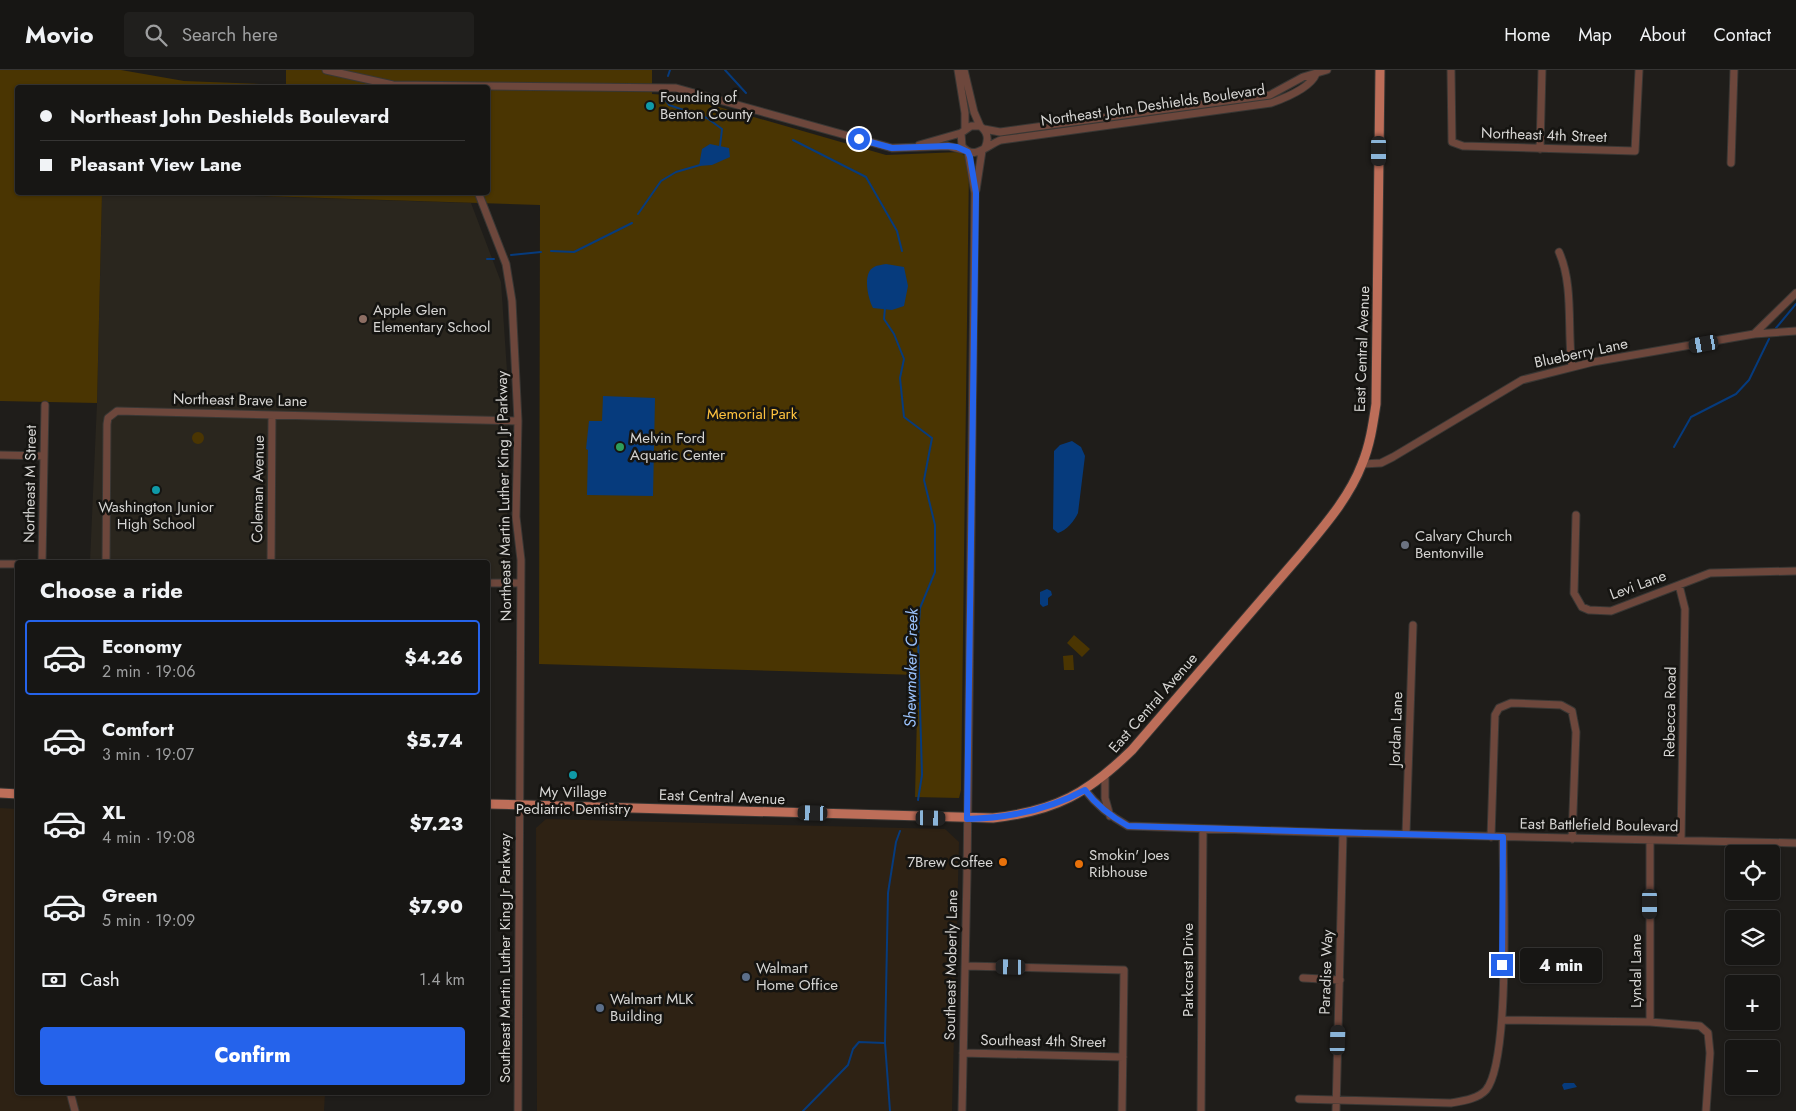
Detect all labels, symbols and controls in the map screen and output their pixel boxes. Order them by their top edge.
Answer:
search box [124,12,474,57]
text: Movio [25,17,94,52]
icon: search [142,21,170,49]
text: Search here [182,21,278,48]
text: Home [1504,22,1550,48]
text: Map [1578,22,1612,48]
text: About [1640,22,1685,48]
text: Contact [1713,22,1771,48]
street label: Northeast John Deshields Boulevard [1039,78,1267,132]
place label: Founding of Benton County [660,86,753,125]
marker: Founding of Benton County [644,100,656,112]
text: Northeast John Deshields Boulevard [70,103,389,130]
street label: Northeast 4th Street [1481,122,1608,148]
route start [848,128,870,150]
car [1371,136,1386,166]
text: Pleasant View Lane [70,151,242,178]
street label: East Central Avenue [1349,285,1375,412]
place label: Apple Glen Elementary School [373,299,490,338]
marker: Apple Glen Elementary School [357,313,369,325]
street label: Blueberry Lane [1532,332,1630,374]
car [1687,334,1720,354]
street label: Northeast Martin Luther King Jr Parkway [491,370,517,621]
street label: Northeast Brave Lane [173,388,308,412]
park label: Memorial Park [707,403,798,425]
street label: Northeast M Street [18,424,42,543]
place label: Melvin Ford Aquatic Center [630,427,726,466]
street label: Coleman Avenue [246,435,270,543]
marker: Melvin Ford Aquatic Center [614,441,626,453]
marker: Washington Junior High School [150,484,162,496]
place label: Washington Junior High School [98,496,215,535]
place label: Calvary Church Bentonville [1415,525,1512,564]
marker: Calvary Church Bentonville [1399,539,1411,551]
street label: Levi Lane [1607,565,1670,605]
text: Choose a ride [40,574,183,606]
water label: Shewmaker Creek [898,607,924,728]
text: Economy [102,633,182,660]
icon: car [42,635,87,680]
text: $4.26 [405,644,463,671]
street label: East Central Avenue [1103,648,1203,758]
text: 2 min · 19:06 [102,660,195,683]
street label: Rebecca Road [1658,666,1682,758]
street label: Jordan Lane [1384,691,1408,769]
text: Comfort [102,716,174,743]
icon: car [42,718,87,763]
text: $5.74 [406,727,463,754]
text: 3 min · 19:07 [102,743,194,766]
marker: My Village Pediatric Dentistry [567,769,579,781]
place label: My Village Pediatric Dentistry [516,781,631,820]
street label: East Central Avenue [659,784,786,810]
text: XL [102,799,125,826]
icon: car [42,801,87,846]
car [797,805,828,821]
text: $7.23 [410,810,463,837]
car [915,810,946,826]
street label: East Battlefield Boulevard [1519,813,1679,837]
text: 4 min · 19:08 [102,826,195,849]
street label: Southeast Martin Luther King Jr Parkway [494,833,516,1083]
place label: Smokin' Joes Ribhouse [1089,844,1169,883]
map controls [1725,845,1780,1095]
button: locate [1725,845,1780,900]
place label: 7Brew Coffee [907,851,993,873]
marker: 7Brew Coffee [997,856,1009,868]
marker: Smokin' Joes Ribhouse [1073,858,1085,870]
text: Green [102,882,158,909]
icon: car [42,884,87,929]
street label: Southeast Moberly Lane [939,889,963,1041]
car [1642,889,1657,919]
text: $7.90 [409,893,463,920]
text: 5 min · 19:09 [102,909,195,932]
button: layers [1725,910,1780,965]
street label: Parkcrest Drive [1177,923,1199,1017]
street label: Paradise Way [1314,929,1338,1015]
street label: Lyndal Lane [1625,934,1647,1008]
callout: 4 min [1520,948,1602,982]
route end [1491,954,1513,976]
text: 4 min [1539,954,1583,977]
place label: Walmart Home Office [756,957,838,996]
car [995,959,1026,975]
icon: cash [40,966,68,994]
text: Cash [80,966,120,993]
text: 1.4 km [419,968,465,991]
marker: Walmart Home Office [740,971,752,983]
button: + [1725,975,1780,1030]
place label: Walmart MLK Building [610,988,694,1027]
marker: Walmart MLK Building [594,1002,606,1014]
car [1329,1025,1346,1055]
button: Confirm [40,1027,465,1085]
street label: Southeast 4th Street [980,1029,1106,1053]
button: − [1725,1040,1780,1095]

